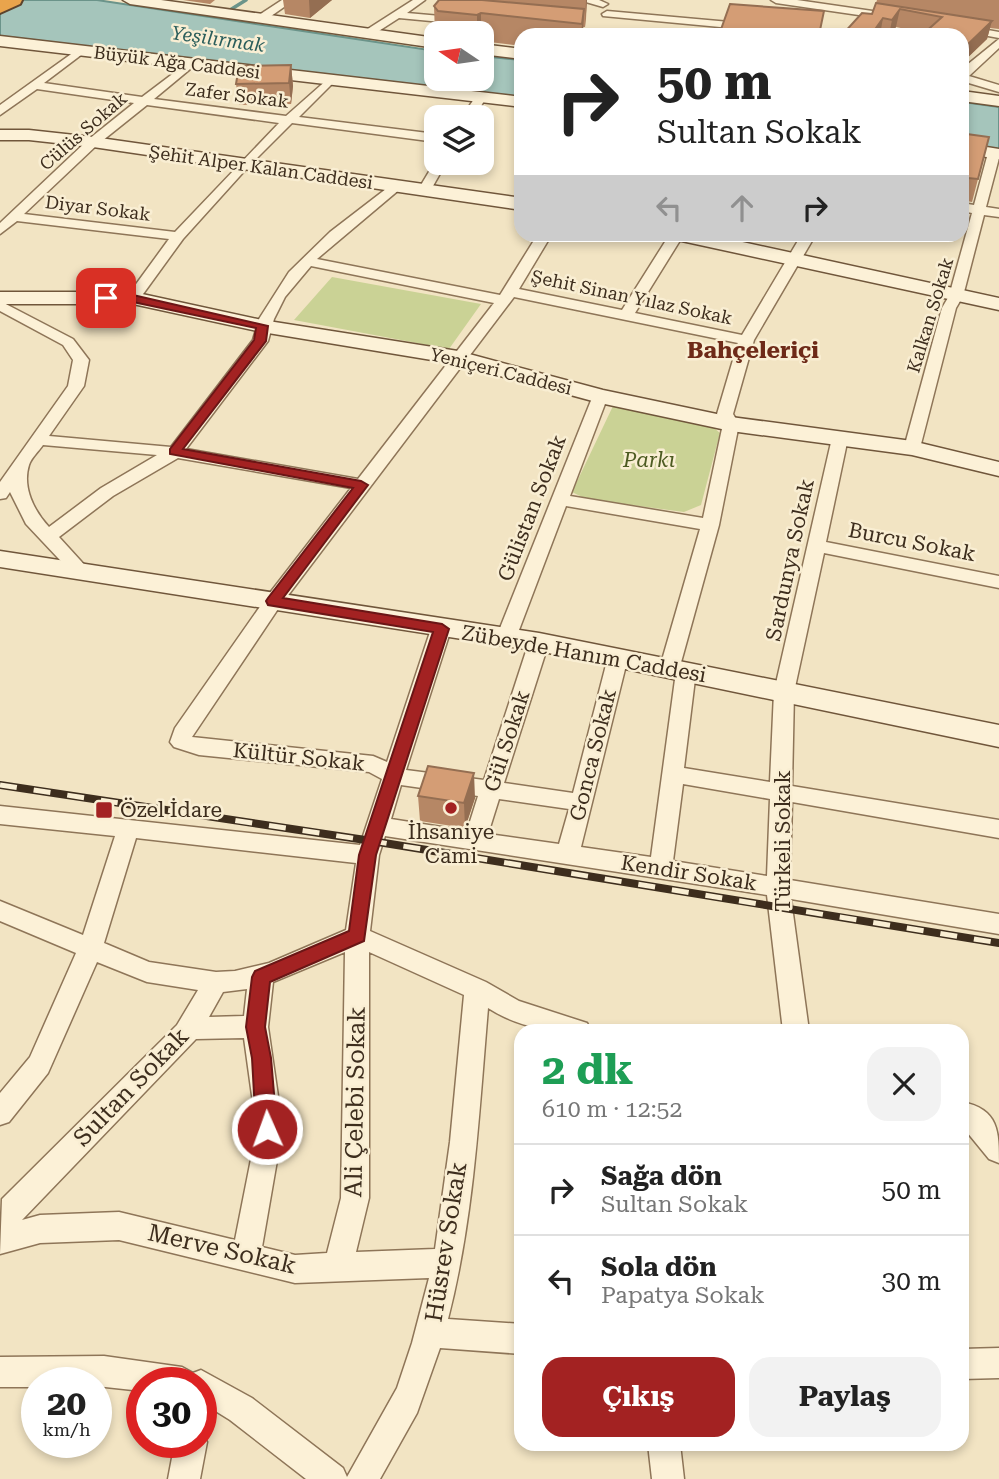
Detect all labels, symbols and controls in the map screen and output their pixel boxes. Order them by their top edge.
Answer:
water label: Yeşilırmak [170,21,267,57]
north arrow [424,21,494,91]
map controls [424,21,494,175]
street label: Büyük Ağa Caddesi [92,41,262,83]
text: 50 m [657,54,772,111]
icon: right [542,56,633,147]
street label: Zafer Sokak [184,78,290,112]
street label: Cülüs Sokak [35,87,131,175]
button: layers [424,105,494,175]
text: Sultan Sokak [657,113,862,151]
street label: Şehit Alper Kalan Caddesi [148,141,374,193]
icon: left [650,189,688,227]
icon: ahead [723,189,761,227]
icon: right [796,189,834,227]
street label: Diyar Sokak [44,191,152,225]
street label: Kalkan Sokak [903,255,957,375]
street label: Şehit Sinan Yılaz Sokak [529,265,735,329]
pin [76,268,136,328]
icon: arrive [87,279,125,317]
district label: Bahçeleriçi [687,337,819,364]
street label: Yeniçeri Caddesi [428,343,574,399]
street label: Gülistan Sokak [493,431,571,585]
park label: Parkı [622,448,675,472]
street label: Sardunya Sokak [761,477,819,643]
street label: Burcu Sokak [846,518,978,566]
street label: Zübeyde Hanım Caddesi [460,621,709,687]
street label: Gül Sokak [479,687,535,795]
street label: Gonca Sokak [565,687,621,823]
street label: Kültür Sokak [232,738,366,776]
street label: Türkeli Sokak [771,770,795,912]
place label: Özel İdare [120,797,222,822]
marker: Özel İdare [94,800,114,820]
marker: İhsaniye Cami [443,800,459,816]
place label: İhsaniye Cami [408,820,494,868]
street label: Kendir Sokak [619,850,759,896]
street label: Ali Çelebi Sokak [339,1006,371,1198]
street label: Sultan Sokak [68,1022,194,1152]
text: 2 dk [542,1045,633,1094]
button: close [867,1047,941,1121]
position arrow [230,1092,304,1166]
text: 610 m · 12:52 [542,1096,682,1123]
street label: Hüsrev Sokak [420,1160,472,1324]
text: Sağa dön [601,1161,722,1191]
icon: right [542,1171,580,1209]
text: 50 m [882,1175,941,1205]
text: Sultan Sokak [601,1191,748,1218]
street label: Merve Sokak [145,1218,299,1280]
text: Sola dön [601,1252,717,1282]
icon: left [542,1262,580,1300]
text: 30 m [882,1266,941,1296]
text: Papatya Sokak [601,1282,765,1309]
button: Çıkış [542,1357,735,1437]
button: Paylaş [749,1357,941,1437]
speed limit sign: 30 [126,1367,217,1458]
text: 20 [47,1383,86,1424]
text: km/h [42,1419,91,1440]

